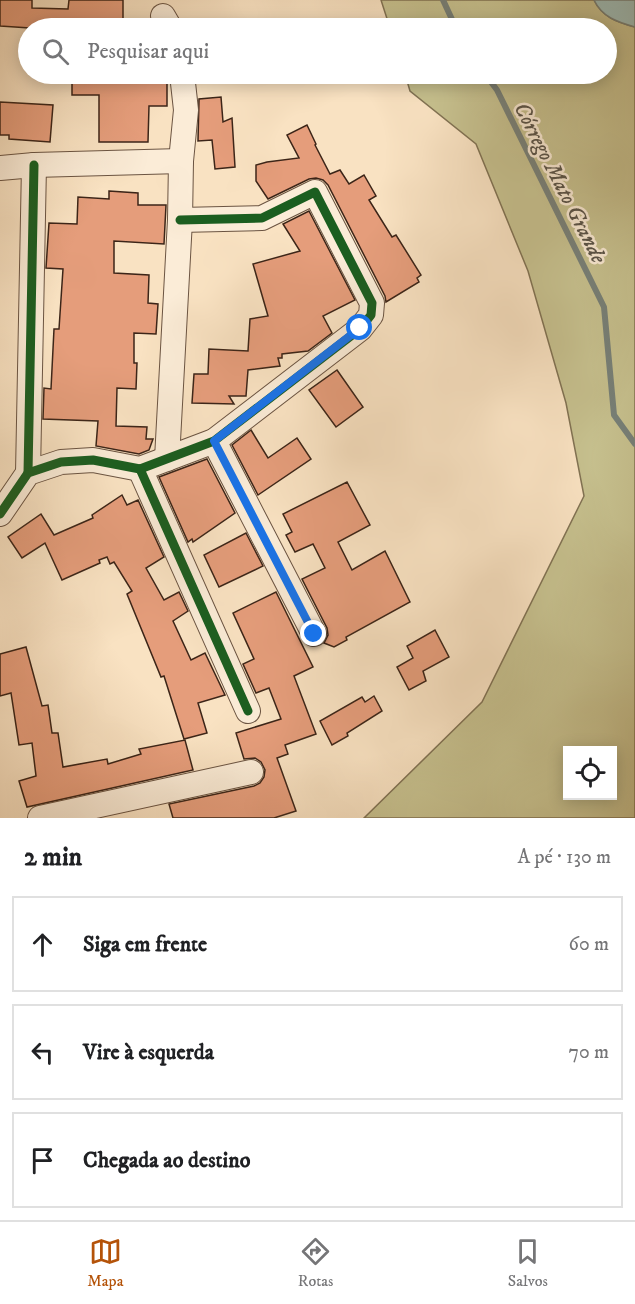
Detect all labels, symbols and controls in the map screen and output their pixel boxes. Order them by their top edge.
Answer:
search box [18,18,617,84]
icon: search [39,35,72,68]
text: Pesquisar aqui [87,38,209,65]
water label: Córrego Mato Grande [507,98,612,268]
route start [346,314,372,340]
route end [300,620,326,646]
map controls [563,746,617,800]
button: locate [563,746,617,800]
text: 2 min [24,841,82,874]
text: A pé · 130 m [517,845,611,870]
icon: ahead [26,928,59,961]
text: Siga em frente [83,931,207,958]
text: 60 m [569,932,609,957]
icon: left [26,1036,59,1069]
text: Vire à esquerda [83,1039,214,1066]
text: 70 m [568,1040,609,1065]
icon: arrive [26,1144,59,1177]
text: Chegada ao destino [83,1147,250,1174]
tab: Mapa [87,1235,123,1291]
tab: Rotas [298,1235,333,1291]
tab: Salvos [508,1235,548,1291]

